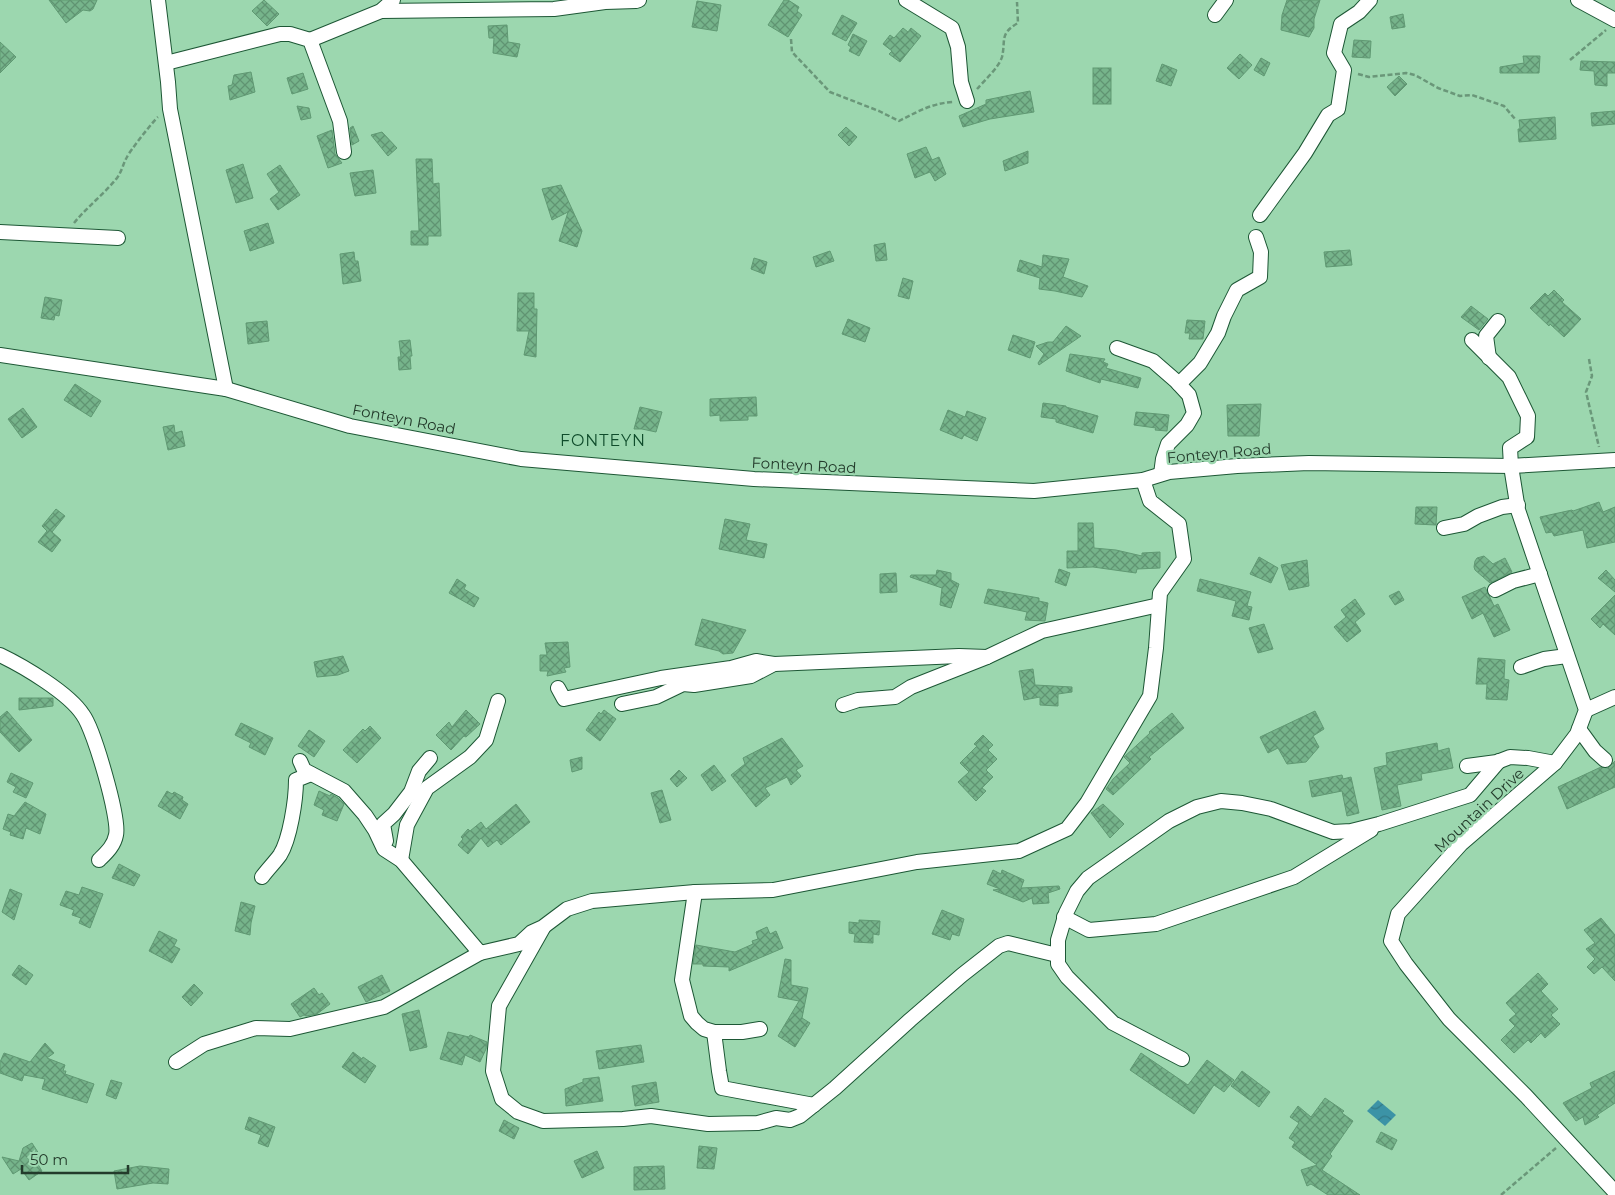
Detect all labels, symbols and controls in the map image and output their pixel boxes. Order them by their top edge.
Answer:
street label: Fonteyn Road [351,400,457,438]
district label: FONTEYN [560,431,646,450]
street label: Fonteyn Road [1166,439,1272,467]
street label: Fonteyn Road [751,453,857,477]
street label: Mountain Drive [1430,763,1528,857]
scale bar [22,1142,129,1174]
text: 50 m [30,1150,68,1169]

